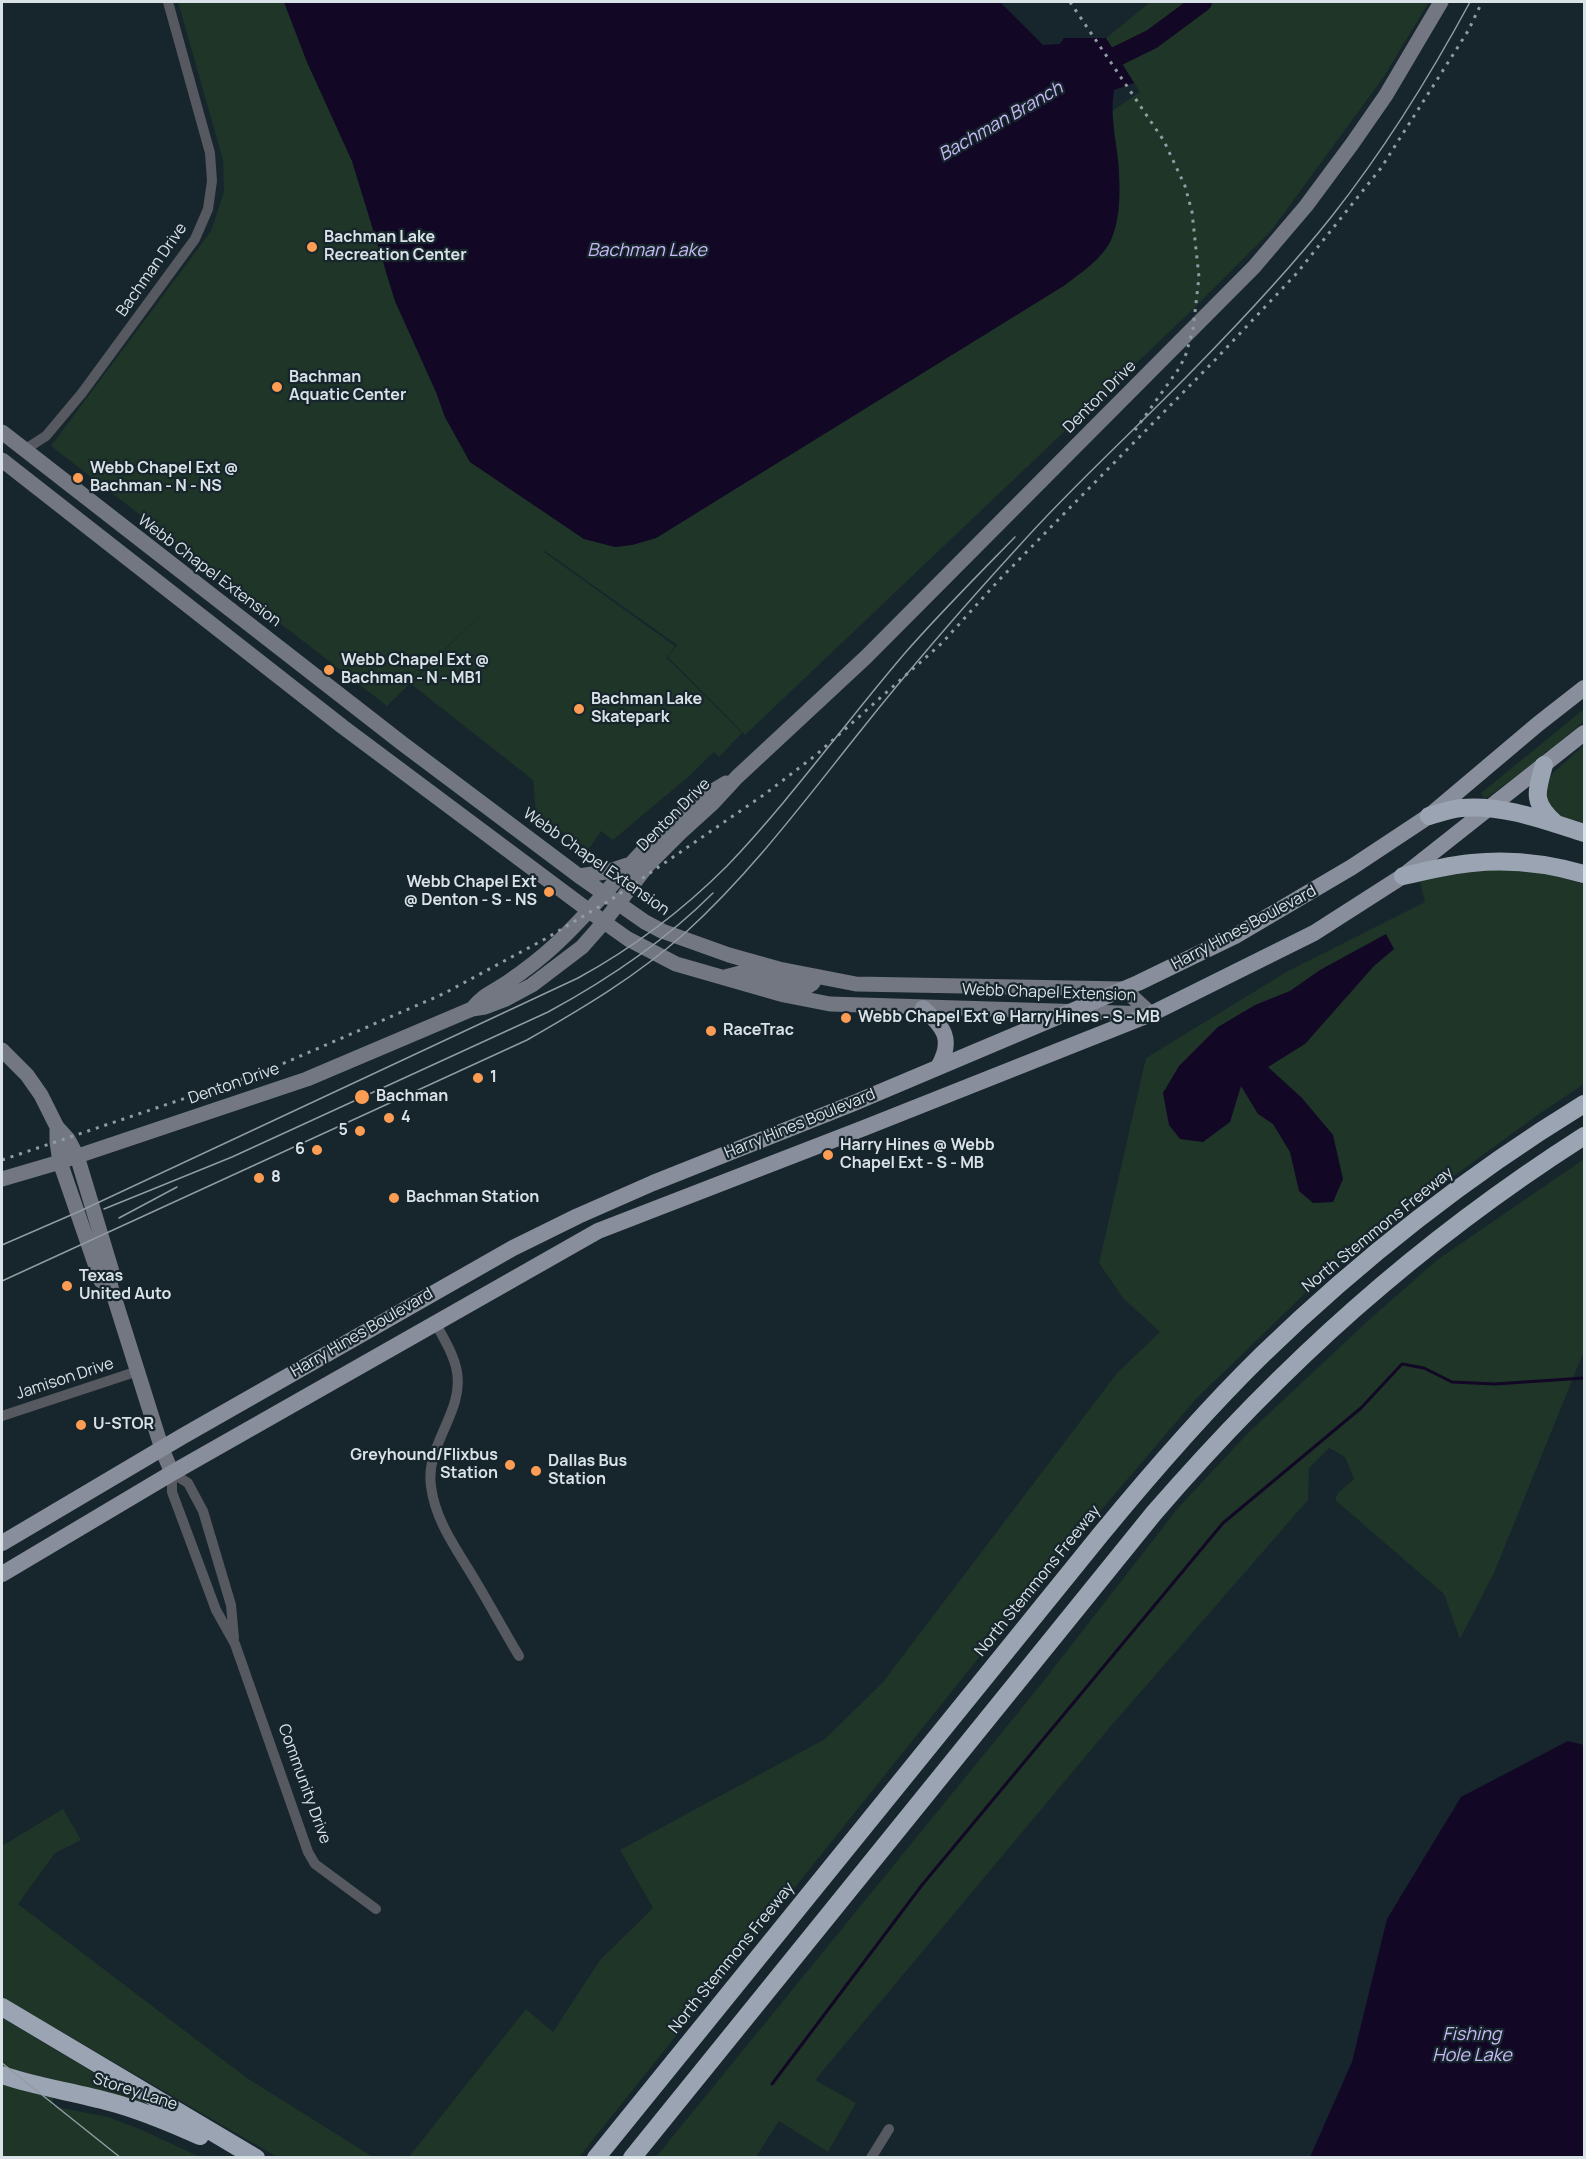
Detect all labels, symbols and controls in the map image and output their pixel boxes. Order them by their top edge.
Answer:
water label: Bachman Branch [935,78,1067,166]
street label: Bachman Drive [113,220,191,320]
place label: Bachman Lake Recreation Center [324,228,467,266]
marker: Bachman Lake Recreation Center [305,240,319,254]
water label: Bachman Lake [587,240,707,262]
street label: Denton Drive [1060,357,1140,437]
place label: Bachman Aquatic Center [289,368,406,406]
marker: Bachman Aquatic Center [270,380,284,394]
place label: Webb Chapel Ext @ Bachman - N - NS [90,459,238,497]
marker: Webb Chapel Ext @ Bachman - N - NS [71,471,85,485]
street label: Webb Chapel Extension [134,511,284,631]
place label: Webb Chapel Ext @ Bachman - N - MB1 [341,651,489,689]
marker: Webb Chapel Ext @ Bachman - N - MB1 [322,663,336,677]
place label: Bachman Lake Skatepark [591,690,702,728]
marker: Bachman Lake Skatepark [572,702,586,716]
street label: Denton Drive [634,775,714,855]
street label: Webb Chapel Extension [519,804,673,920]
place label: Webb Chapel Ext @ Denton - S - NS [403,873,537,911]
street label: Harry Hines Boulevard [1168,882,1320,974]
marker: Webb Chapel Ext @ Denton - S - NS [542,885,556,899]
street label: Webb Chapel Extension [961,980,1137,1006]
place label: Webb Chapel Ext @ Harry Hines - S - MB [858,1008,1160,1028]
marker: Webb Chapel Ext @ Harry Hines - S - MB [839,1011,853,1025]
place label: RaceTrac [723,1021,794,1041]
marker: RaceTrac [704,1024,718,1038]
street label: Denton Drive [186,1059,282,1109]
place label: 1 [490,1068,497,1088]
marker: 1 [471,1071,485,1085]
street label: Harry Hines Boulevard [722,1085,878,1163]
place label: Bachman [376,1087,448,1107]
marker: Bachman [353,1088,371,1106]
place label: 4 [401,1108,411,1128]
marker: 4 [382,1111,396,1125]
place label: 5 [339,1121,348,1141]
marker: 5 [353,1124,367,1138]
place label: Harry Hines @ Webb Chapel Ext - S - MB [840,1136,995,1174]
place label: 6 [295,1140,305,1160]
marker: 6 [310,1143,324,1157]
marker: Harry Hines @ Webb Chapel Ext - S - MB [821,1148,835,1162]
street label: North Stemmons Freeway [1299,1163,1457,1297]
place label: 8 [271,1168,281,1188]
marker: 8 [252,1171,266,1185]
place label: Bachman Station [406,1188,539,1208]
marker: Bachman Station [387,1191,401,1205]
place label: Texas United Auto [79,1267,171,1305]
marker: Texas United Auto [60,1279,74,1293]
street label: Harry Hines Boulevard [287,1284,437,1382]
street label: Jamison Drive [14,1354,116,1404]
place label: U-STOR [93,1415,154,1435]
marker: U-STOR [74,1418,88,1432]
place label: Greyhound/Flixbus Station [350,1446,498,1484]
place label: Dallas Bus Station [548,1452,627,1490]
marker: Greyhound/Flixbus Station [503,1458,517,1472]
marker: Dallas Bus Station [529,1464,543,1478]
street label: North Stemmons Freeway [971,1502,1105,1660]
street label: Community Drive [273,1722,335,1846]
street label: North Stemmons Freeway [665,1879,799,2037]
water label: Fishing Hole Lake [1432,2024,1512,2066]
street label: Storey Lane [90,2069,180,2115]

